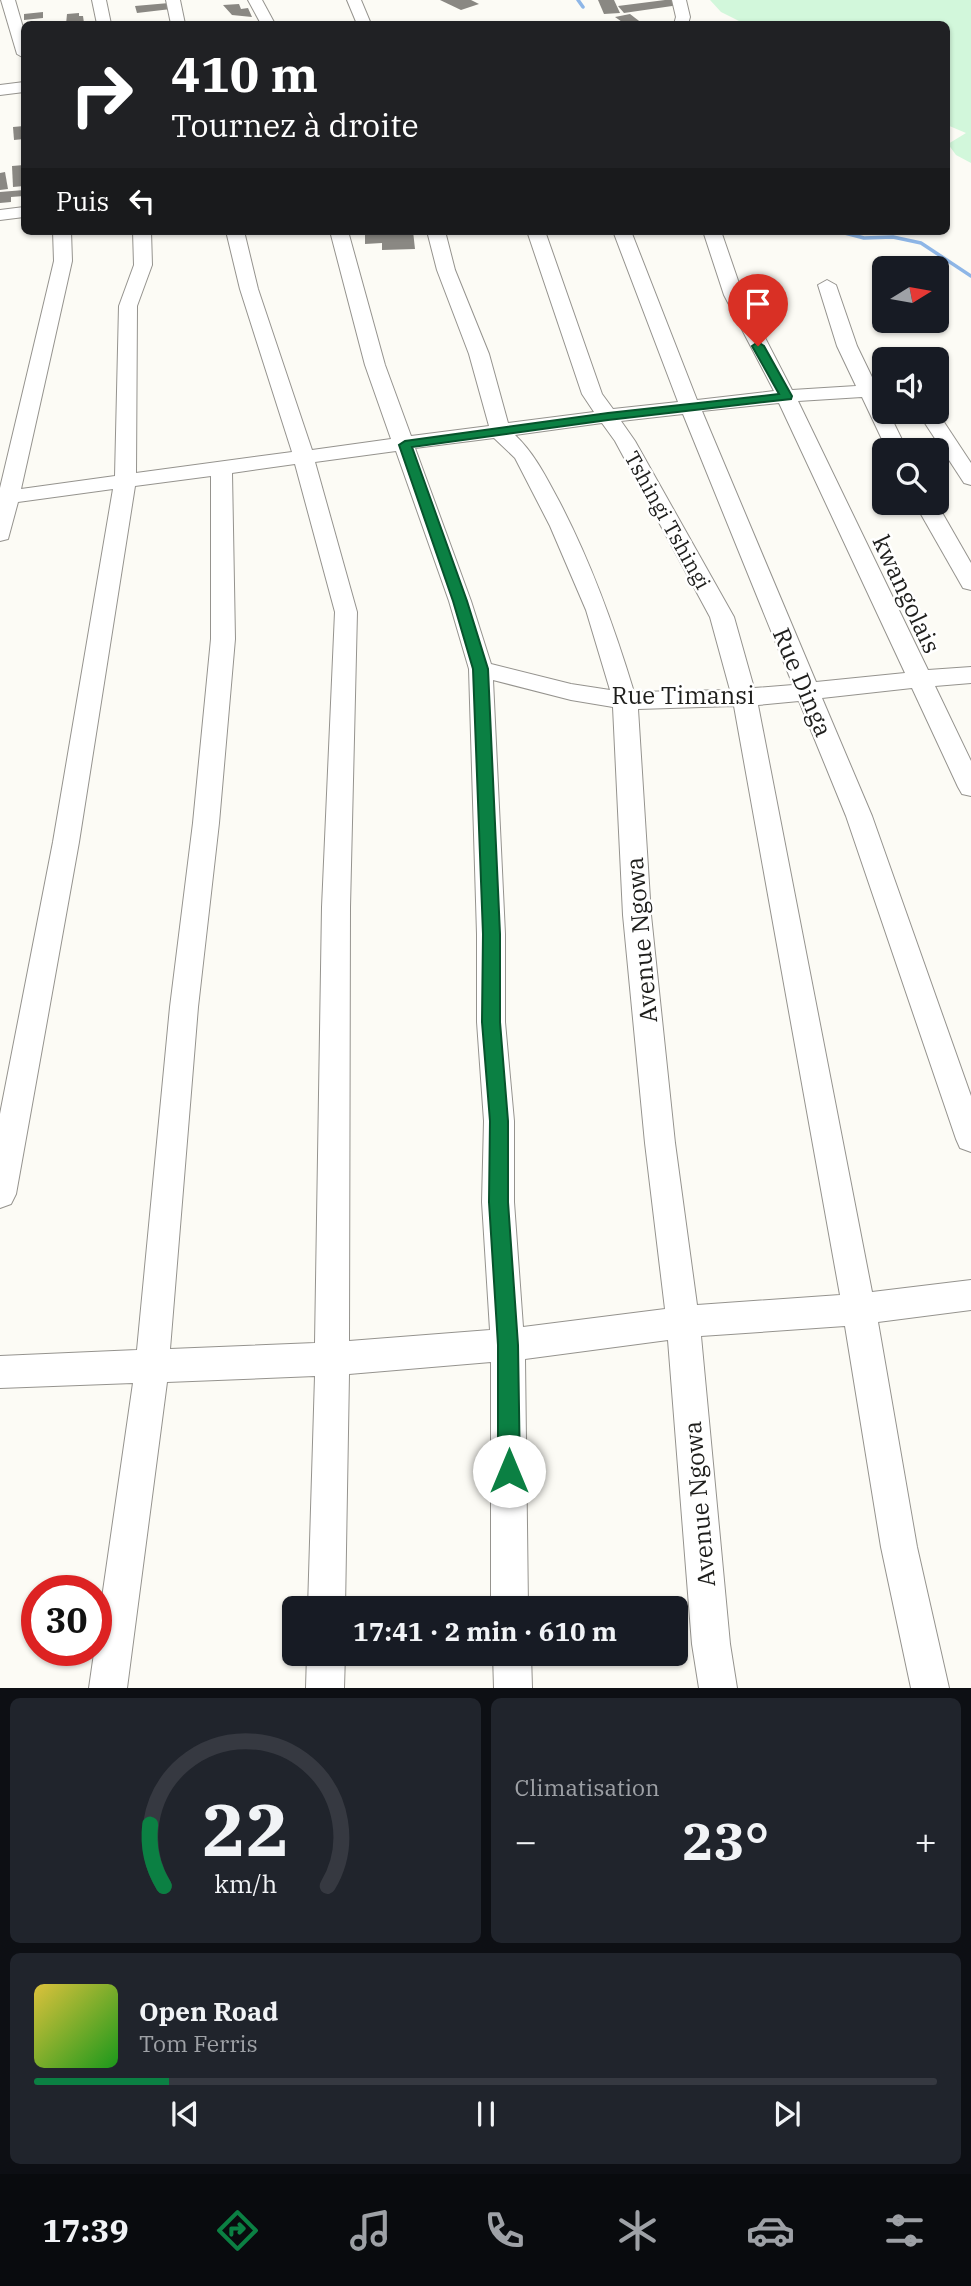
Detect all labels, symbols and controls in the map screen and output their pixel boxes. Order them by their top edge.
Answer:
text: 410 m [171,42,318,105]
icon: right [56,49,147,140]
text: Tournez à droite [171,104,419,146]
icon: left [123,182,161,220]
text: Puis [56,184,109,218]
north arrow [872,256,948,332]
map controls [872,256,949,515]
pin [728,274,788,346]
icon: arrive [739,285,777,323]
button: sound [872,347,949,424]
button: search [872,438,949,515]
street label: Tshingi Tshingi [618,446,718,594]
street label: kwangolais [866,530,948,658]
street label: Rue Dinga [766,623,840,741]
street label: Rue Timansi [611,679,755,711]
street label: Avenue Ngowa [618,856,664,1024]
street label: Avenue Ngowa [676,1420,722,1588]
position arrow [472,1434,546,1508]
speed limit sign: 30 [21,1575,112,1666]
text: 17:41 · 2 min · 610 m [353,1614,617,1648]
text: Climatisation [515,1772,660,1802]
text: 22 [202,1782,289,1877]
text: 23° [682,1807,769,1874]
text: − [515,1816,537,1865]
text: + [914,1816,937,1865]
text: km/h [214,1867,277,1900]
text: Open Road [139,1994,278,2028]
text: Tom Ferris [139,2028,258,2058]
icon: previous [166,2095,204,2133]
icon: pause [467,2095,505,2133]
icon: next [768,2095,806,2133]
icon: directions [213,2206,262,2255]
icon: music [346,2206,395,2255]
icon: phone [480,2206,529,2255]
icon: climate [613,2206,662,2255]
icon: car [746,2206,795,2255]
icon: filters [880,2206,929,2255]
text: 17:39 [42,2209,129,2251]

